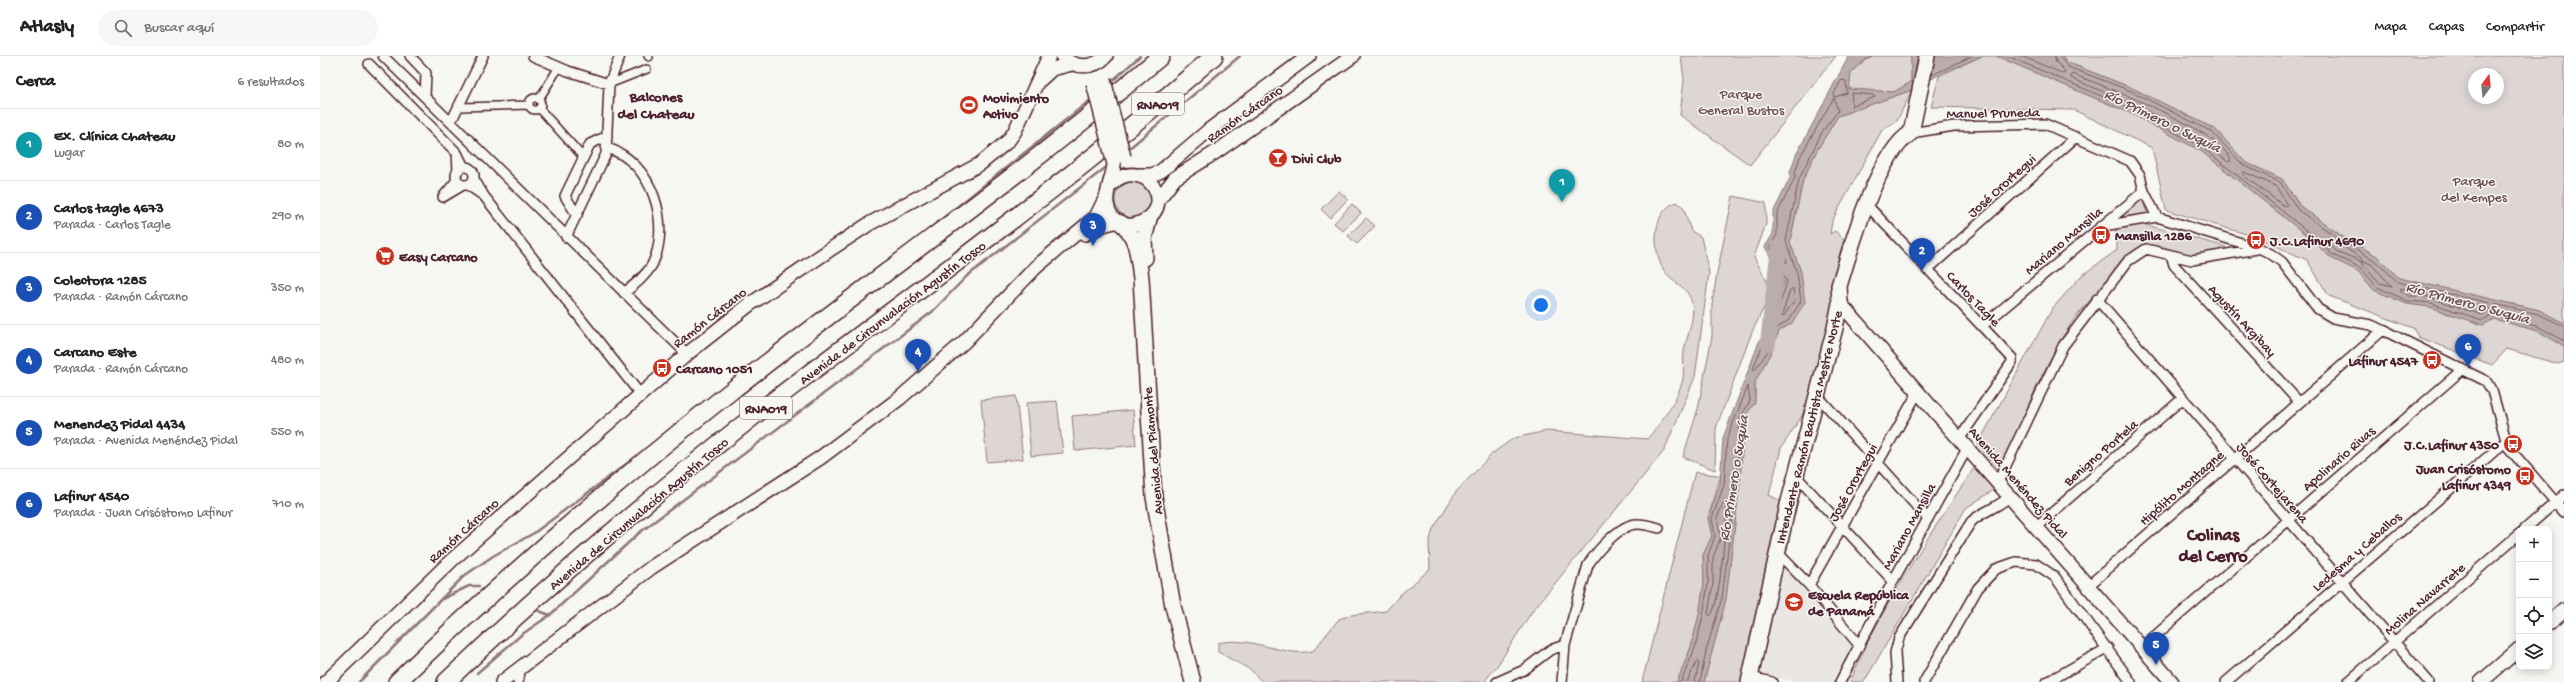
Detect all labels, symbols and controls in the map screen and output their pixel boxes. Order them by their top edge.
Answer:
search box [98,10,378,46]
text: Atlasly [20,16,74,39]
icon: search [112,17,134,39]
text: Buscar aquí [144,19,214,37]
text: Mapa [2375,19,2407,36]
text: Capas [2429,19,2464,36]
text: Compartir [2486,19,2544,36]
north arrow [2468,68,2504,104]
text: Cerca [16,72,55,92]
text: 6 resultados [238,75,304,90]
street label: Ramón Cárcano [1204,83,1287,148]
water label: Río Primero o Suquía [2101,86,2225,159]
park label: Parque General Bustos [1698,87,1785,120]
district label: Balcones del Chateau [617,89,696,124]
place label: Movimiento Activo [982,91,1050,124]
road number: RNA019 [1132,93,1184,115]
sports icon: Movimiento Activo [958,94,980,116]
street label: Manuel Pruneda [1946,105,2041,124]
text: Ex. Clínica Chateau [54,128,175,146]
text: 1 [26,137,32,152]
text: 80 m [277,137,304,152]
text: Lugar [54,146,84,161]
bar icon: Divi Club [1267,147,1289,169]
place label: Divi Club [1290,152,1342,169]
street label: José Orortegui [1965,152,2041,222]
pin: 1 [1549,169,1575,202]
park label: Parque del Kempes [2441,174,2508,207]
text: Carlos tagle 4673 [54,200,164,218]
street label: Mariano Mansilla [2022,204,2108,280]
text: 2 [26,209,32,224]
text: 290 m [271,209,304,224]
pin: 3 [1080,213,1106,246]
text: Parada · Carlos Tagle [54,218,171,233]
bus stop icon: Mansilla 1286 [2090,224,2112,246]
place label: Mansilla 1286 [2115,229,2193,246]
bus stop icon: J.C.Lafinur 4690 [2245,229,2267,251]
place label: J.C.Lafinur 4690 [2269,234,2364,251]
street label: Avenida de Circunvalación Agustín Tosco [797,238,990,390]
pin: 2 [1909,238,1935,271]
supermarket icon: Easy Carcano [374,245,396,267]
place label: Easy Carcano [399,250,478,267]
street label: Carlos Tagle [1942,268,2003,332]
text: Colectora 1285 [54,272,147,290]
water label: Río Primero o Suquía [2404,279,2533,330]
text: 3 [26,281,32,296]
text: 350 m [271,281,304,296]
street label: Agustín Argibay [2203,282,2279,362]
street label: Ramón Cárcano [670,285,751,353]
text: Parada · Ramón Cárcano [54,290,188,305]
your location [1531,295,1551,315]
street label: Intendente Ramón Bautista Mestre Norte [1773,308,1848,546]
pin: 6 [2455,334,2481,367]
pin: 4 [905,339,931,372]
text: Carcano Este [54,344,136,362]
bus stop icon: Lafinur 4547 [2421,349,2443,371]
text: 4 [26,353,32,368]
text: 480 m [271,353,304,368]
place label: Lafinur 4547 [2348,354,2419,371]
bus stop icon: Carcano 1051 [651,357,673,379]
text: Parada · Ramón Cárcano [54,362,188,377]
place label: Carcano 1051 [675,362,753,379]
street label: Avenida del Piamonte [1140,386,1169,515]
road number: RNA019 [740,397,792,419]
water label: Río Primero o Suquía [1716,412,1754,543]
text: Menendez Pidal 4434 [54,416,185,434]
street label: Benigno Portela [2060,416,2143,491]
street label: Apolinario Rivas [2300,423,2380,496]
street label: Avenida Menéndez Pidal [1964,424,2070,543]
text: 5 [26,425,32,440]
text: 550 m [271,425,304,440]
bus stop icon: J.C.Lafinur 4350 [2502,433,2524,455]
text: Parada · Avenida Menéndez Pidal [54,434,238,449]
street label: Avenida de Circunvalación Agustín Tosco [546,435,733,595]
place label: J.C.Lafinur 4350 [2403,438,2499,455]
street label: José Cortejarena [2231,440,2312,528]
street label: José Orortegui [1826,441,1883,525]
street label: Hipólito Montagne [2137,447,2229,530]
place label: Juan Crisóstomo Lafinur 4349 [2415,462,2512,495]
bus stop icon: Juan Crisóstomo Lafinur 4349 [2514,465,2536,487]
street label: Mariano Mansilla [1879,480,1942,574]
text: Lafinur 4540 [54,488,129,506]
street label: Ramón Cárcano [426,496,503,568]
text: 6 [26,497,32,512]
text: 710 m [272,497,304,512]
text: Parada · Juan Crisóstomo Lafinur [54,506,232,521]
street label: Ledesma y Ceballos [2310,509,2406,596]
district label: Colinas del Cerro [2178,526,2248,568]
map controls [2516,526,2552,670]
button: + [2516,526,2552,562]
street label: Molina Navarrete [2382,560,2470,640]
button: − [2516,562,2552,598]
place label: Escuela República de Panamá [1808,588,1910,621]
school or university icon: Escuela República de Panamá [1783,591,1805,613]
button: locate [2516,598,2552,634]
pin: 5 [2143,632,2169,665]
button: layers [2516,634,2552,670]

